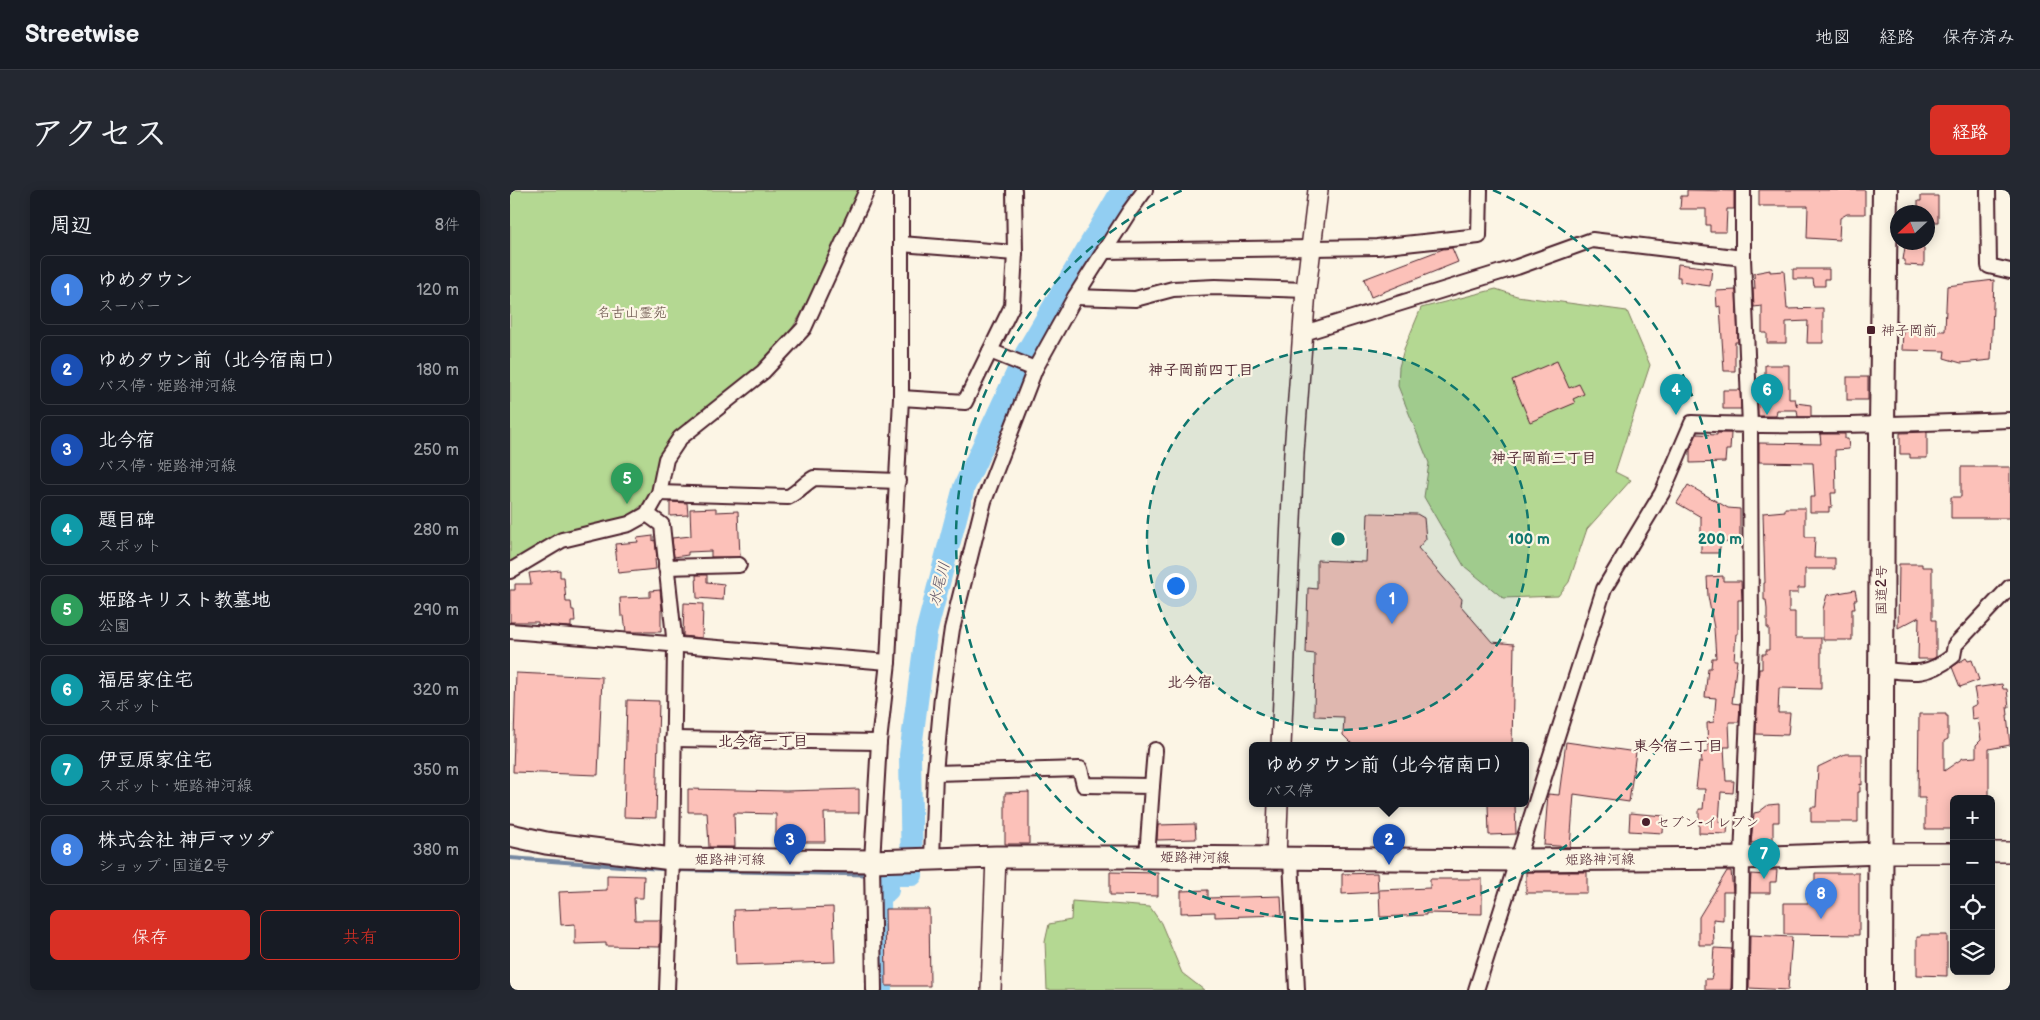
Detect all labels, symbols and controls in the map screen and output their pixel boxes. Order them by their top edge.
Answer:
text: Streetwise [25,20,139,49]
text: 地図 [1815,27,1851,48]
text: 経路 [1879,27,1915,48]
text: 保存済み [1943,27,2015,48]
button: 経路 [1930,105,2010,155]
text: アクセス [30,113,168,156]
north arrow [1890,205,1935,250]
text: 周辺 [50,213,92,238]
text: 8件 [435,216,460,235]
text: ゆめタウン [98,269,193,292]
text: 1 [64,281,70,300]
text: 120 m [416,281,459,300]
text: スーパー [98,297,161,316]
park label: 名古山霊苑 [597,304,667,321]
place label: 神子岡前 [1881,322,1937,339]
marker: 神子岡前 [1865,324,1877,336]
text: ゆめタウン前（北今宿南口） [98,349,345,372]
text: 2 [62,361,72,380]
text: 180 m [417,361,459,380]
district label: 神子岡前四丁目 [1148,361,1254,380]
pin: 4 [1660,374,1692,415]
pin: 6 [1751,374,1783,415]
text: バス停 · 姫路神河線 [98,377,236,396]
text: 北今宿 [98,429,155,452]
text: 3 [62,441,72,460]
text: 250 m [413,441,459,460]
district label: 神子岡前三丁目 [1491,449,1597,468]
text: バス停 · 姫路神河線 [98,457,236,476]
pin: 5 [611,463,643,504]
text: 題目碑 [98,509,155,532]
text: 4 [62,521,72,540]
text: 280 m [413,521,459,540]
centre of rings [1329,530,1347,548]
text: 100 m [1508,530,1550,549]
text: 200 m [1698,530,1742,549]
text: スポット [98,537,162,556]
water label: 水尾川 [925,560,954,608]
street label: 国道2号 [1873,565,1890,615]
your location [1163,573,1189,599]
pin: 1 [1376,583,1408,624]
text: 姫路キリスト教墓地 [98,589,271,612]
text: 5 [62,601,72,620]
text: 290 m [413,601,459,620]
text: 公園 [98,617,130,636]
text: 福居家住宅 [98,669,193,692]
district label: 北今宿 [1167,673,1213,692]
text: 6 [62,681,72,700]
text: 320 m [413,681,459,700]
text: スポット [98,697,162,716]
district label: 北今宿一丁目 [718,732,808,751]
district label: 東今宿二丁目 [1633,737,1723,756]
popup [1249,742,1529,807]
text: 伊豆原家住宅 [98,749,212,772]
text: ゆめタウン前（北今宿南口） [1265,754,1513,777]
text: 7 [63,761,71,780]
text: 350 m [413,761,459,780]
text: スポット · 姫路神河線 [98,777,252,796]
text: バス停 [1265,782,1314,801]
map controls [1950,795,1995,975]
button: + [1950,795,1995,840]
place label: セブン-イレブン [1656,814,1759,831]
marker: セブン-イレブン [1640,816,1652,828]
pin: 3 [774,824,806,865]
pin: 2 [1373,824,1405,865]
text: 株式会社 神戸マツダ [98,829,274,852]
pin: 7 [1748,838,1780,879]
button: − [1950,840,1995,885]
text: 8 [62,841,72,860]
text: 380 m [413,841,459,860]
street label: 姫路神河線 [1160,848,1230,867]
street label: 姫路神河線 [1565,850,1635,869]
street label: 姫路神河線 [695,851,765,868]
text: ショップ · 国道2号 [98,857,229,876]
pin: 8 [1805,878,1837,919]
button: locate [1950,885,1995,930]
button: 保存 [50,910,250,960]
button: 共有 [260,910,460,960]
button: layers [1950,930,1995,975]

